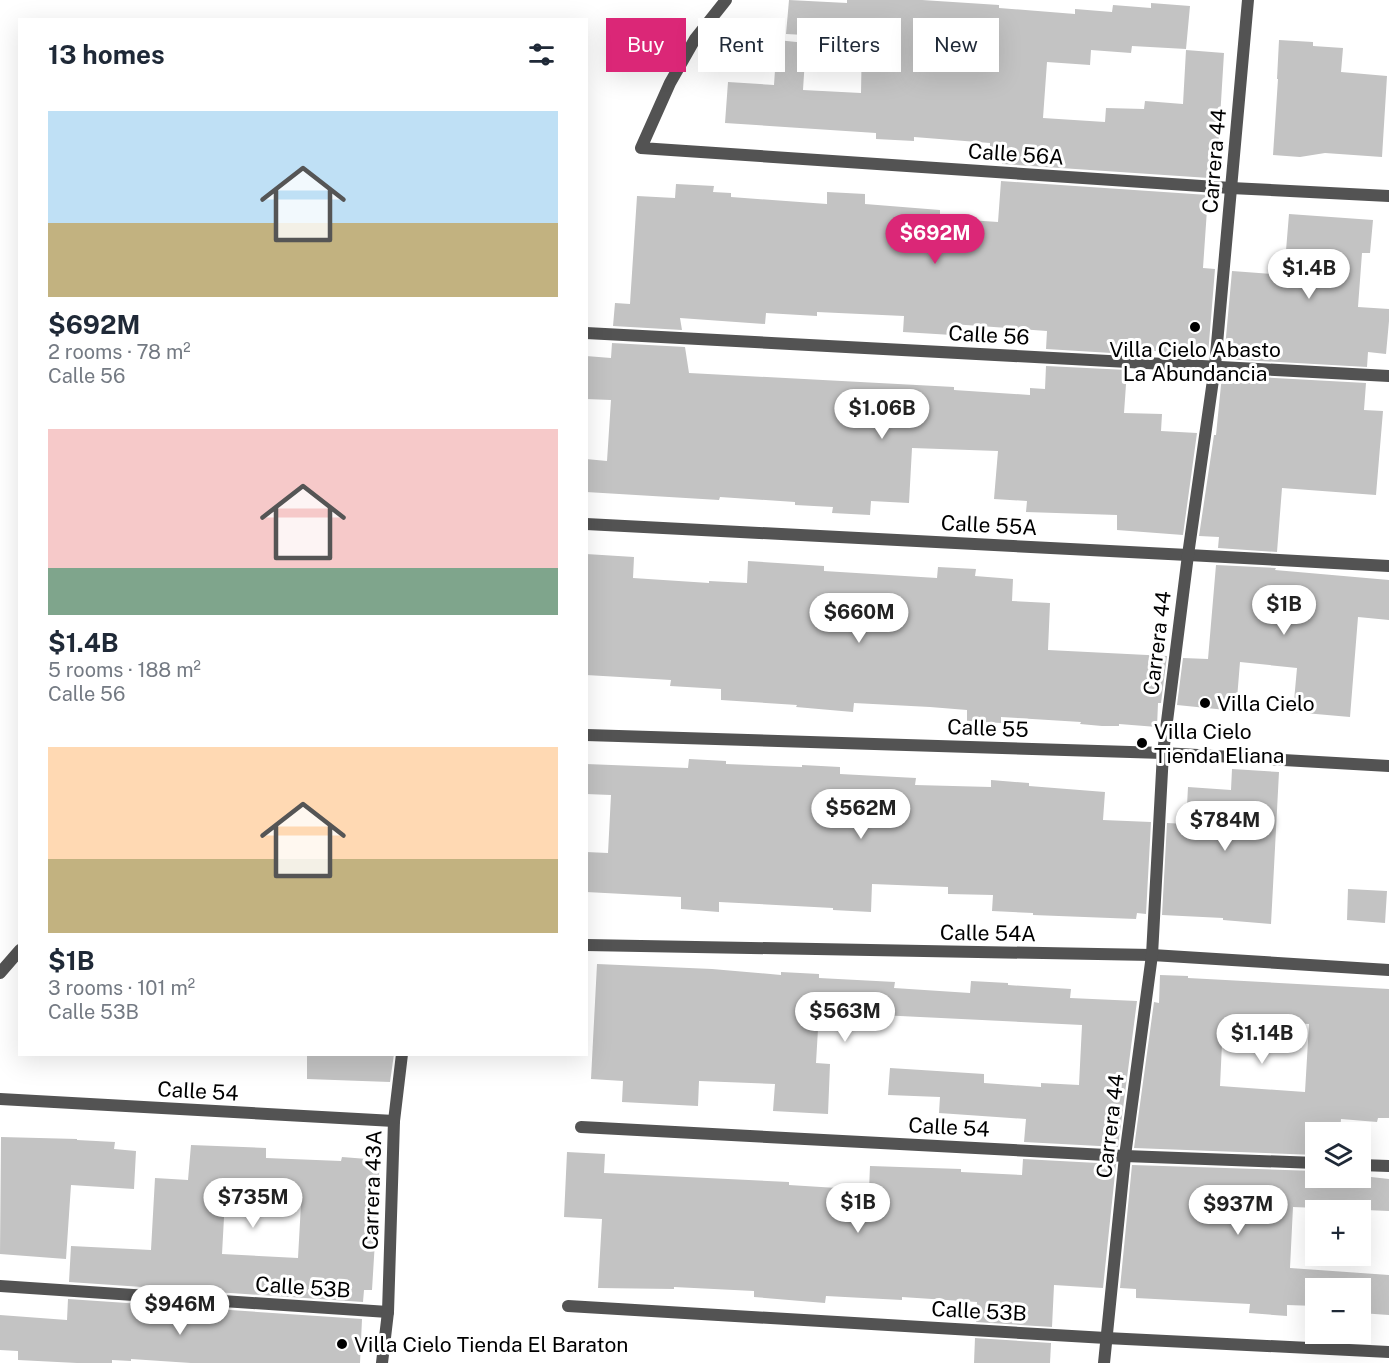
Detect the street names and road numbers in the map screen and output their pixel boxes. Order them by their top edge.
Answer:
street label: Carrera 44 [1197,108,1231,214]
street label: Calle 56A [967,138,1065,170]
street label: Calle 56 [948,320,1030,350]
street label: Calle 55A [940,510,1038,540]
street label: Carrera 44 [1138,589,1176,697]
street label: Calle 55 [947,714,1029,742]
street label: Calle 54A [940,920,1036,946]
street label: Carrera 44 [1091,1072,1129,1180]
street label: Calle 54 [157,1076,239,1106]
street label: Calle 54 [908,1112,990,1142]
street label: Carrera 43A [357,1130,387,1250]
street label: Calle 53B [255,1271,351,1303]
street label: Calle 53B [931,1296,1027,1326]

